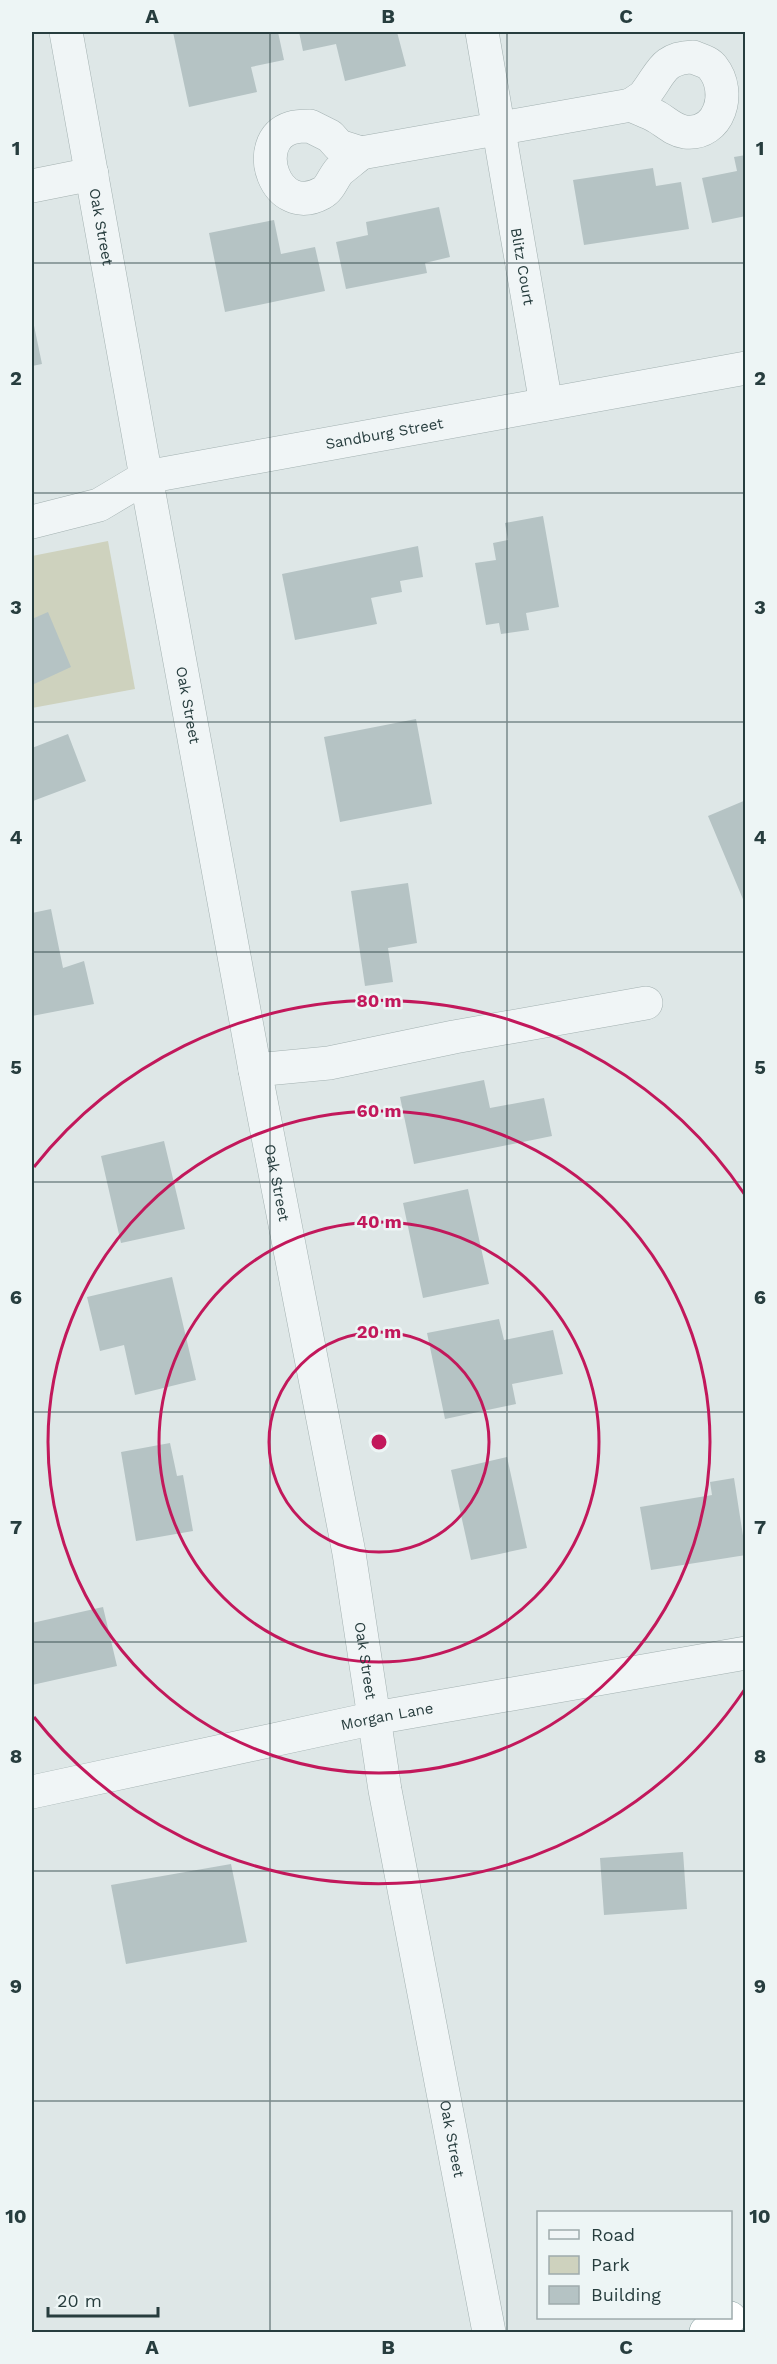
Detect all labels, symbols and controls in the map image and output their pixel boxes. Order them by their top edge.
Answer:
text: A [145,4,159,28]
text: B [381,4,395,28]
text: C [619,4,633,28]
text: 1 [12,136,20,160]
text: 1 [756,136,764,160]
street label: Oak Street [85,187,117,268]
street label: Blitz Court [507,226,538,307]
text: 2 [10,366,22,390]
text: 2 [754,366,766,390]
street label: Sandburg Street [324,414,445,453]
text: 3 [10,595,22,619]
text: 3 [754,595,766,619]
street label: Oak Street [172,665,204,746]
text: 4 [10,825,23,849]
text: 4 [754,825,767,849]
text: 80 m [357,990,401,1011]
text: 5 [10,1055,22,1079]
text: 5 [754,1055,766,1079]
text: 60 m [357,1100,401,1121]
street label: Oak Street [261,1143,293,1224]
text: 40 m [356,1211,402,1232]
text: 6 [10,1285,22,1309]
text: 6 [754,1285,766,1309]
text: 20 m [357,1321,401,1342]
centre of rings [369,1432,389,1452]
text: 7 [10,1515,22,1539]
text: 7 [754,1515,766,1539]
street label: Oak Street [351,1621,380,1701]
street label: Morgan Lane [339,1699,435,1734]
text: 8 [10,1744,22,1768]
text: 8 [754,1744,766,1768]
text: 9 [10,1974,22,1998]
text: 9 [754,1974,766,1998]
street label: Oak Street [436,2099,468,2180]
text: 10 [5,2204,27,2228]
text: 10 [749,2204,771,2228]
legend [537,2211,732,2319]
text: Road [591,2224,635,2245]
text: Park [591,2254,630,2275]
scale bar [48,2280,158,2318]
text: Building [591,2284,661,2305]
text: 20 m [57,2290,102,2311]
text: A [145,2335,159,2359]
text: B [381,2335,395,2359]
text: C [619,2335,633,2359]

